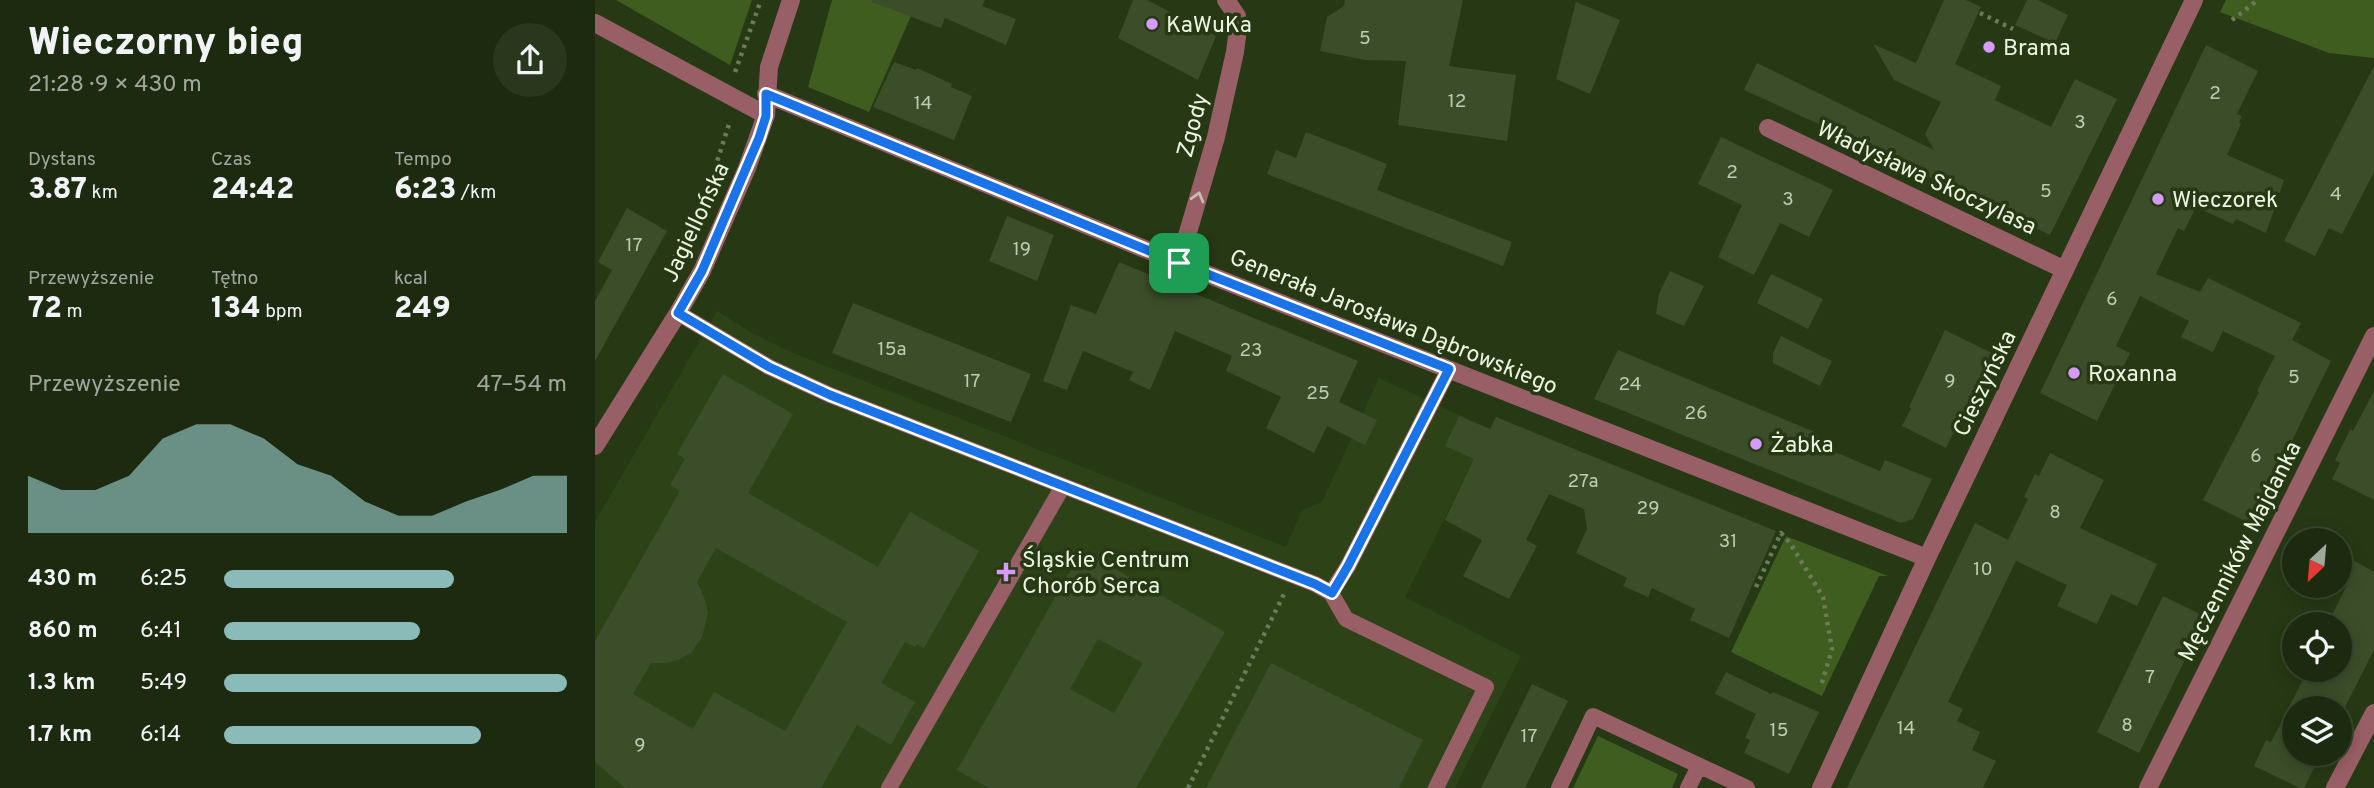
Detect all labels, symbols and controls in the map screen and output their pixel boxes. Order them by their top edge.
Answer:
place label: KaWuKa [1166,12,1252,41]
marker: KaWuKa [1144,16,1160,32]
text: Wieczorny bieg [28,20,304,69]
button: share [493,23,567,97]
house number: 5 [1359,27,1371,51]
place label: Brama [2003,35,2071,64]
marker: Brama [1981,39,1997,55]
text: 21:28 · 9 × 430 m [28,71,202,100]
house number: 2 [2209,82,2221,106]
street label: Zgody [1172,90,1217,161]
house number: 12 [1448,90,1466,114]
house number: 14 [914,92,932,116]
house number: 3 [2074,111,2086,135]
street label: Władysława Skoczylasa [1812,116,2040,243]
text: Dystans [28,148,96,172]
text: Czas [211,148,252,172]
text: Tempo [394,148,452,172]
street label: Jagiellońska [657,159,738,288]
house number: 2 [1726,161,1738,185]
text: 3.87 [28,172,87,209]
text: 24:42 [211,172,294,209]
text: 6:23 [394,172,456,209]
house number: 5 [2040,180,2052,204]
text: km [87,181,118,205]
text: /km [456,181,496,205]
house number: 4 [2330,183,2342,207]
place label: Wieczorek [2172,187,2278,216]
house number: 3 [1782,188,1794,212]
one-way arrow [1190,191,1204,203]
marker: Wieczorek [2150,191,2166,207]
pin [1149,233,1209,293]
house number: 17 [626,234,643,258]
house number: 19 [1013,238,1031,262]
icon: arrive [1160,244,1198,282]
street label: Generała Jarosława Dąbrowskiego [1225,244,1561,403]
text: Przewyższenie [28,267,154,291]
text: Tętno [211,267,258,291]
text: kcal [394,267,428,291]
house number: 6 [2106,288,2118,312]
text: 72 [28,291,62,328]
text: 134 [211,291,261,328]
text: 249 [394,291,451,328]
text: m [62,300,83,324]
text: bpm [261,300,303,324]
street label: Cieszyńska [1948,326,2024,442]
house number: 15a [878,338,906,362]
house number: 23 [1239,339,1263,363]
place label: Roxanna [2088,361,2177,390]
marker: Roxanna [2066,365,2082,381]
house number: 5 [2288,366,2300,390]
house number: 17 [964,370,981,394]
house number: 9 [1944,370,1956,394]
text: Przewyższenie [28,371,181,400]
text: 47–54 m [476,371,567,400]
house number: 24 [1618,373,1642,397]
house number: 25 [1306,382,1330,406]
house number: 26 [1685,402,1707,426]
place label: Żabka [1770,431,1834,461]
marker: Żabka [1748,436,1764,452]
street label: Męczenników Majdanka [2173,437,2309,667]
house number: 6 [2250,445,2262,469]
house number: 27a [1568,470,1598,494]
house number: 29 [1637,497,1659,521]
house number: 8 [2049,501,2061,525]
north arrow [2282,528,2352,598]
map controls [2282,528,2352,766]
house number: 31 [1719,530,1737,554]
place label: Śląskie Centrum Chorób Serca [1022,545,1190,602]
house number: 10 [1973,558,1993,582]
marker: Śląskie Centrum Chorób Serca [996,562,1016,582]
text: 430 m [28,565,97,594]
text: 6:25 [140,565,187,594]
button: locate [2282,612,2352,682]
text: 860 m [28,617,98,646]
text: 6:41 [140,617,182,646]
house number: 7 [2145,666,2155,690]
text: 1.3 km [28,669,95,698]
text: 5:49 [140,669,187,698]
button: layers [2282,696,2352,766]
house number: 8 [2121,714,2133,738]
house number: 14 [1897,717,1915,741]
house number: 15 [1770,719,1788,743]
text: 1.7 km [28,721,92,750]
text: 6:14 [140,721,181,750]
house number: 17 [1521,725,1538,749]
house number: 9 [634,734,646,758]

